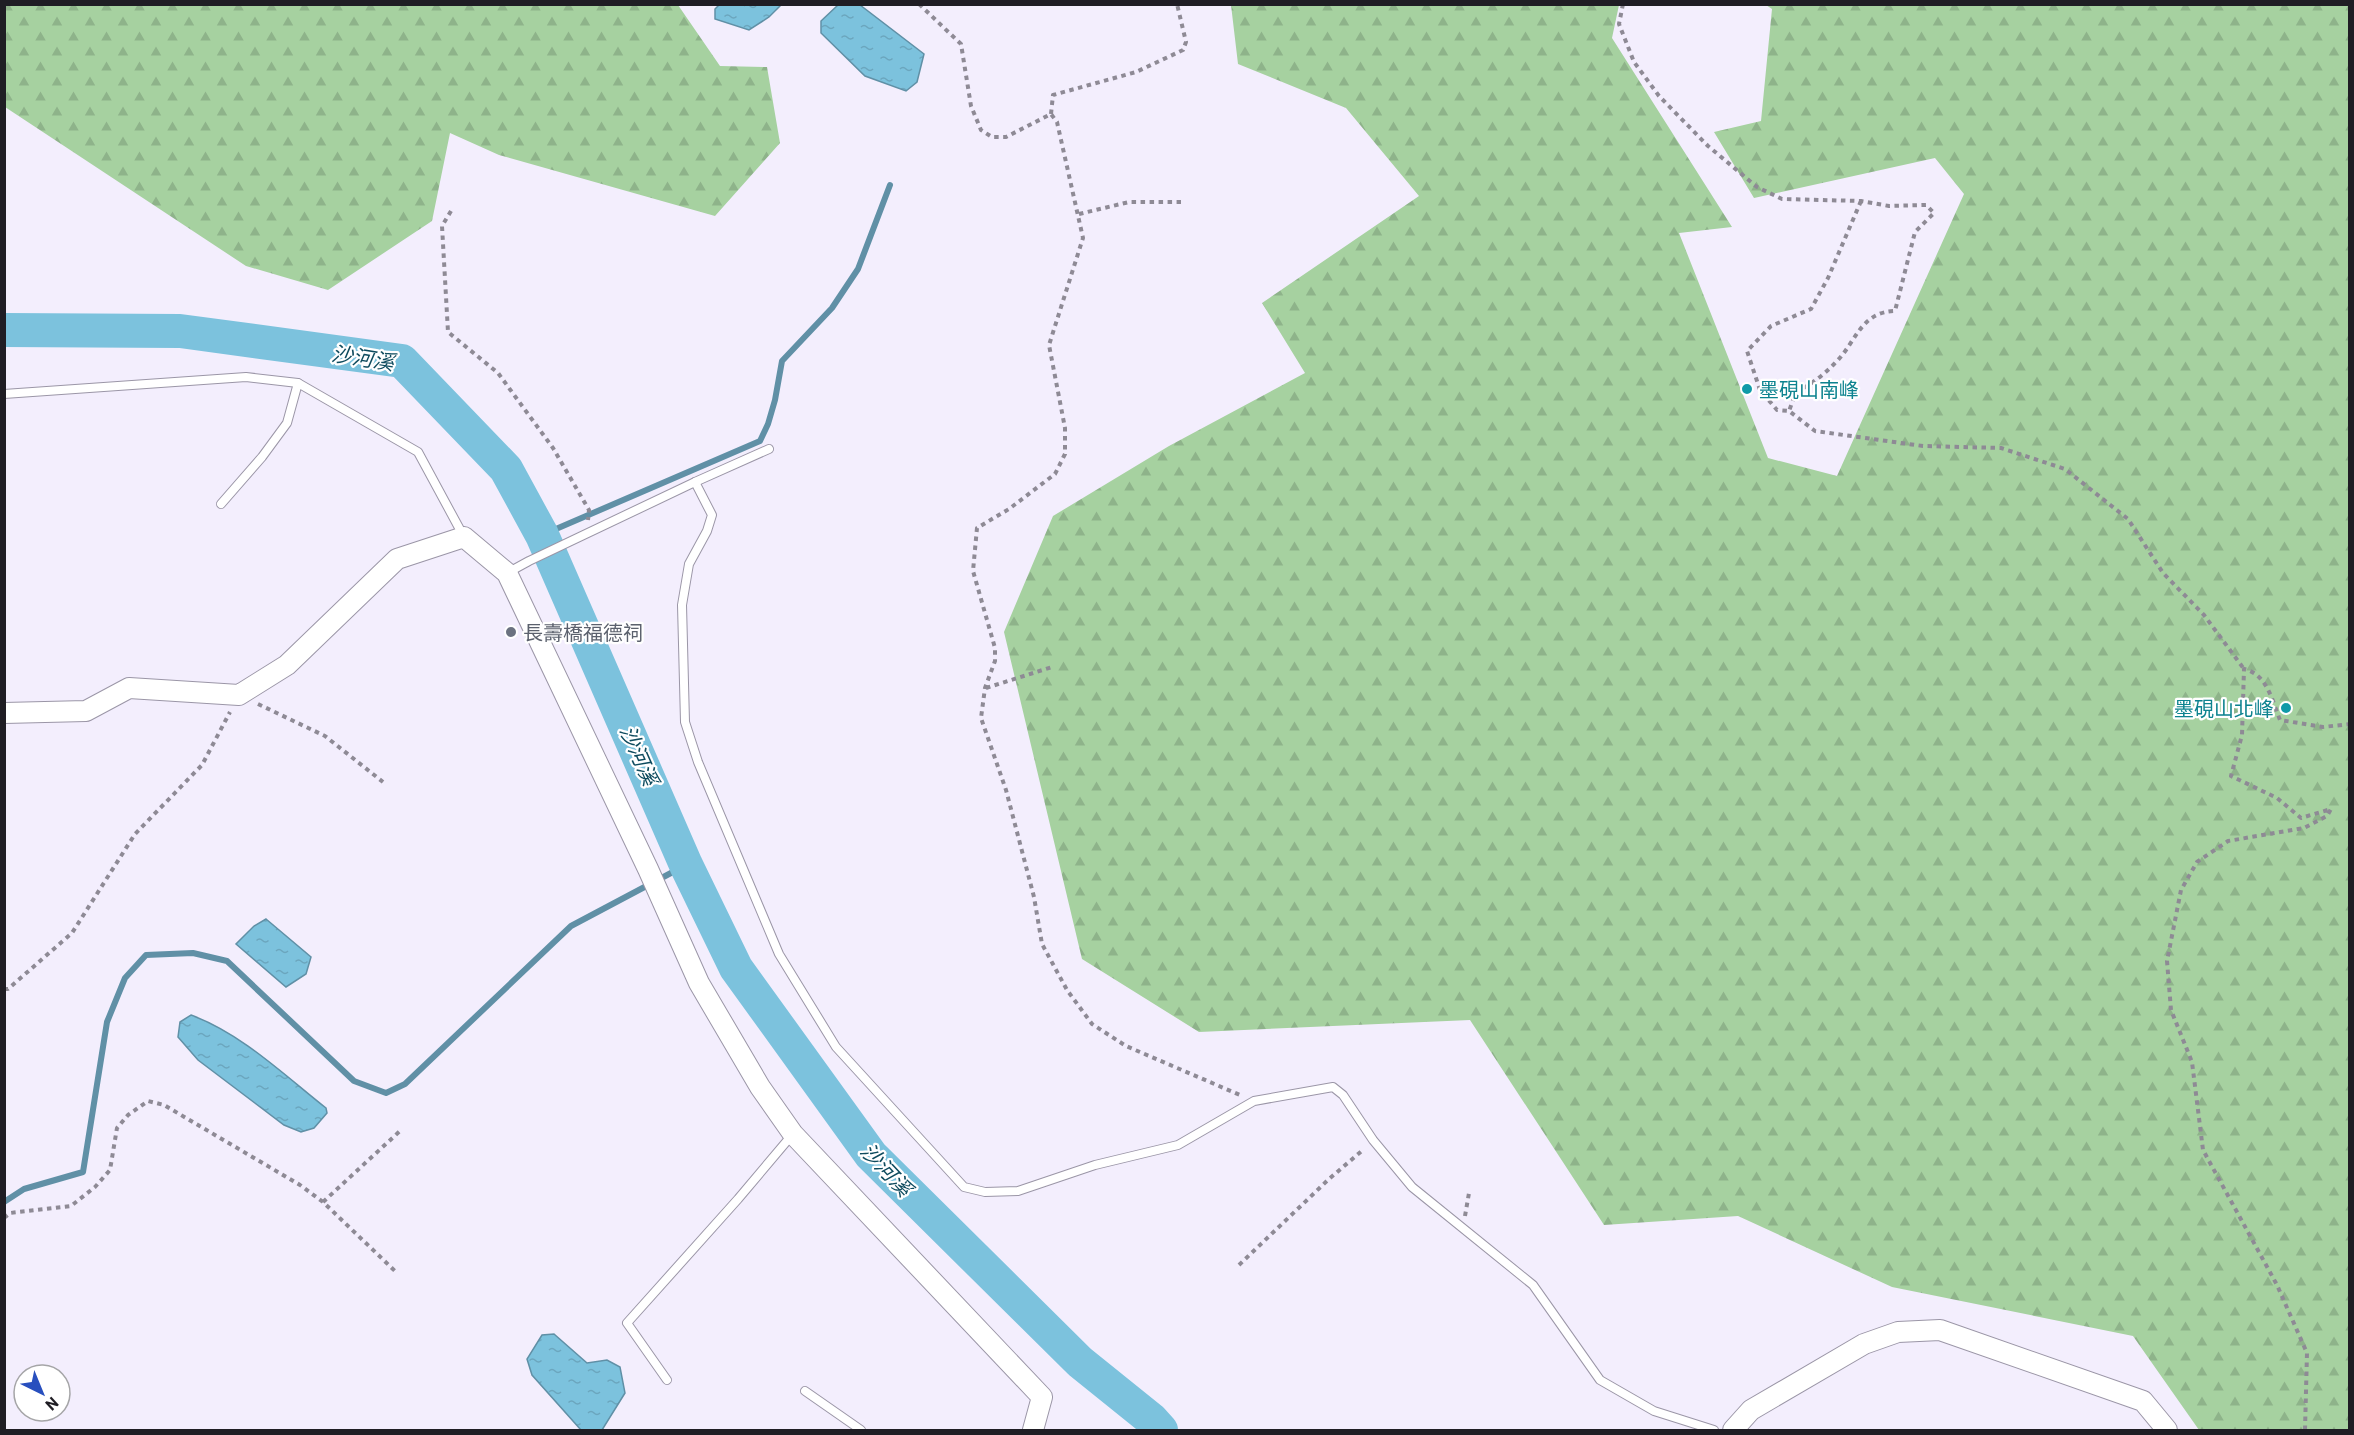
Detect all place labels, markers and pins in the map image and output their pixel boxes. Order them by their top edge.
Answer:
place label: 墨硯山南峰 [1759,377,1859,401]
marker: 墨硯山南峰 [1740,382,1754,396]
place label: 長壽橋福德祠 [523,620,643,644]
marker: 長壽橋福德祠 [504,625,518,639]
place label: 墨硯山北峰 [2174,696,2274,720]
marker: 墨硯山北峰 [2279,701,2293,715]

